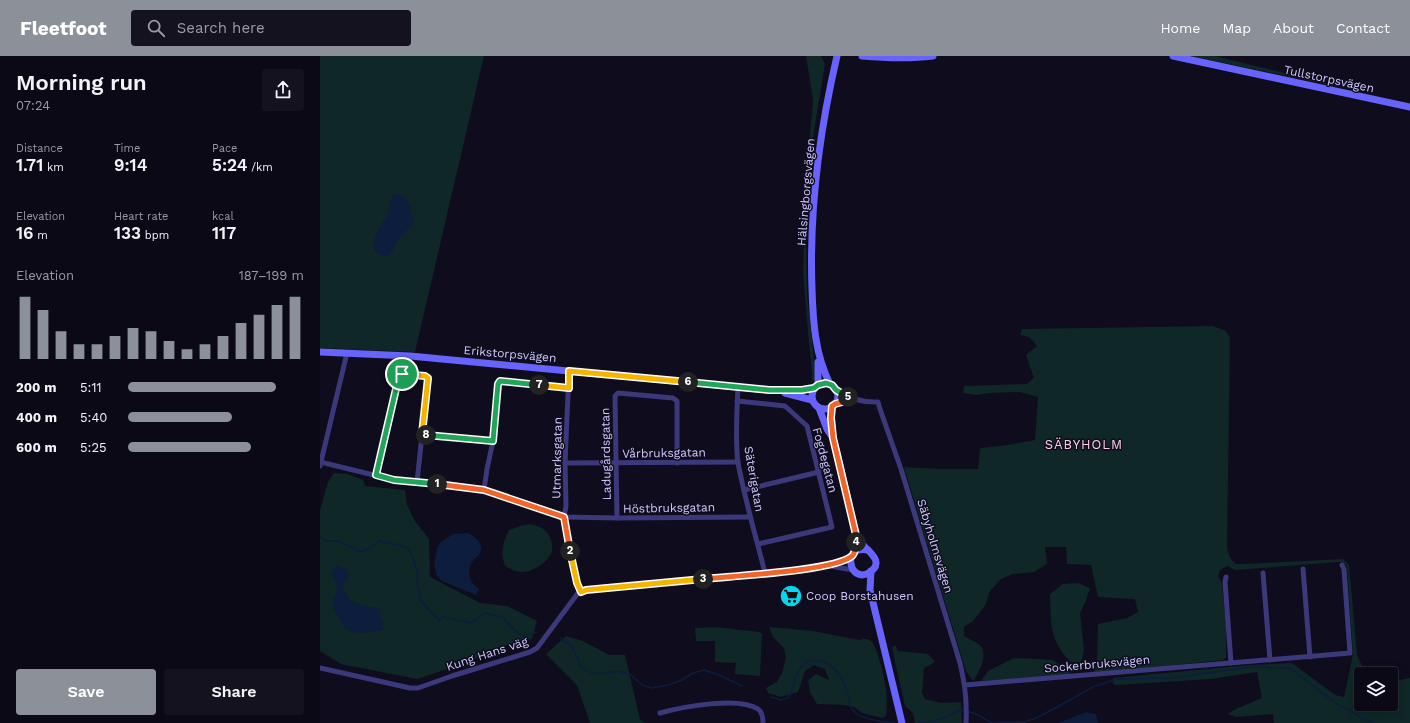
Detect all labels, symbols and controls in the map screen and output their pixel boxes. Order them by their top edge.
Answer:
search box [131,10,411,46]
text: Fleetfoot [20,17,107,40]
icon: search [145,17,167,39]
text: Search here [177,19,265,37]
text: Home [1160,20,1200,36]
text: Map [1222,20,1251,36]
text: About [1273,20,1314,36]
text: Contact [1336,20,1390,36]
street label: Tullstorpsvägen [1283,63,1375,95]
button: share [262,69,304,111]
text: Morning run [16,70,147,95]
text: 07:24 [16,98,50,113]
street label: Hälsingborgsvägen [794,138,818,246]
text: Distance [16,142,63,155]
text: Time [114,142,140,155]
text: Pace [212,142,237,155]
text: 1.71 [16,155,43,175]
text: 9:14 [114,155,147,175]
text: 5:24 [212,155,248,175]
text: km [43,161,64,174]
text: /km [248,161,273,174]
text: Elevation [16,210,65,223]
text: Heart rate [114,210,168,223]
text: kcal [212,210,234,223]
text: 16 [16,223,34,243]
text: 133 [114,223,141,243]
text: 117 [212,223,236,243]
text: m [34,229,48,242]
text: bpm [141,229,169,242]
text: Elevation [16,268,74,283]
text: 187–199 m [239,268,304,283]
street label: Erikstorpsvägen [463,343,557,365]
pin [385,357,419,391]
icon: arrive [391,363,413,385]
pin: 6 [678,372,698,392]
pin: 7 [529,375,549,395]
text: 6 [685,375,691,388]
text: 7 [536,378,542,391]
text: 200 m [16,380,56,395]
text: 5:11 [80,380,102,395]
pin: 5 [838,387,858,407]
text: 5 [845,390,851,403]
street label: Ladugårdsgatan [598,407,614,501]
text: 400 m [16,410,57,425]
text: 5:40 [80,410,107,425]
street label: Utmarksgatan [549,417,565,499]
pin: 8 [416,425,436,445]
street label: Fogdegatan [810,426,840,494]
text: 8 [423,428,429,441]
district label: SÄBYHOLM [1045,437,1123,452]
text: 600 m [16,440,57,455]
text: 5:25 [80,440,107,455]
street label: Vårbruksgatan [622,445,706,461]
street label: Säterigatan [741,445,767,513]
pin: 1 [427,474,447,494]
text: 1 [435,477,439,490]
street label: Säbyholmsvägen [914,497,956,595]
street label: Höstbruksgatan [623,500,715,516]
pin: 4 [846,532,866,552]
text: 4 [852,535,860,548]
pin: 2 [560,541,580,561]
text: 2 [567,544,573,557]
pin: 3 [693,569,713,589]
text: 3 [700,572,706,585]
supermarket icon: Coop Borstahusen [778,583,804,609]
place label: Coop Borstahusen [806,589,914,603]
street label: Kung Hans väg [444,634,530,674]
street label: Sockerbruksvägen [1043,652,1151,676]
map controls [1354,667,1398,711]
button: layers [1354,667,1398,711]
button: Save [16,669,156,715]
button: Share [164,669,304,715]

